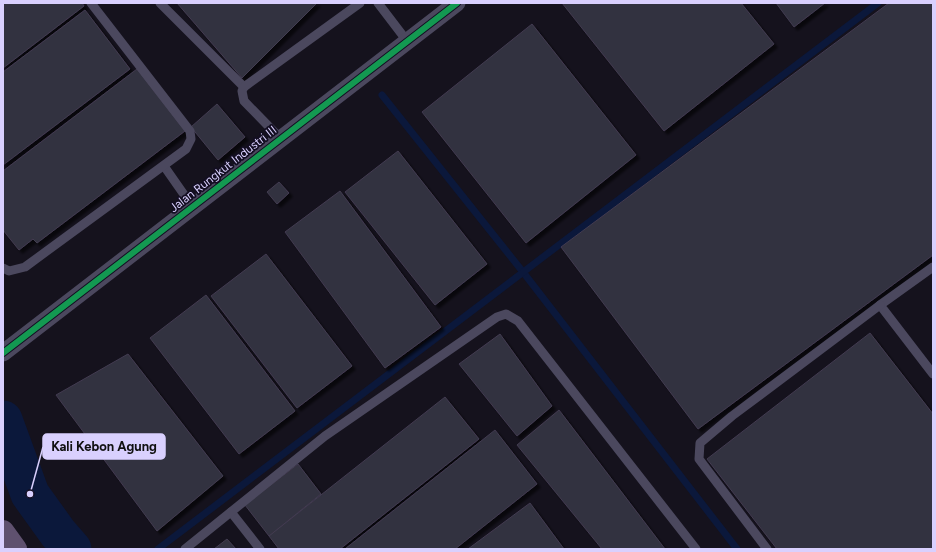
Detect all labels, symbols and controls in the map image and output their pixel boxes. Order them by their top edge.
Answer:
street label: Jalan Rungkut Industri III [167,123,279,215]
callout: Kali Kebon Agung [43,434,165,459]
text: Kali Kebon Agung [51,439,157,454]

